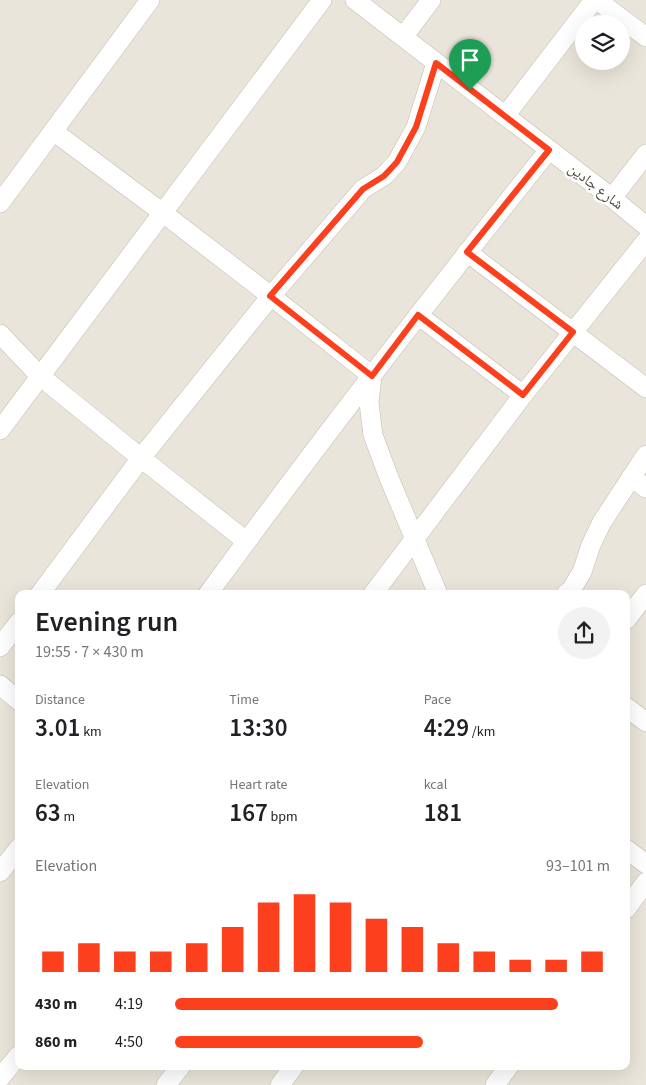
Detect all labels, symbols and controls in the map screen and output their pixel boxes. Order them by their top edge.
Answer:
map controls [575,15,630,70]
button: layers [575,15,630,70]
pin [449,39,491,90]
icon: arrive [456,46,484,74]
street label: شارع جادين [564,158,628,215]
text: Evening run [35,602,178,642]
button: share [558,607,610,659]
text: 19:55 · 7 × 430 m [35,641,144,663]
text: Distance [35,690,85,710]
text: Time [229,690,259,710]
text: Pace [424,690,451,710]
text: 3.01 [35,710,80,746]
text: 13:30 [229,710,288,746]
text: 4:29 [424,710,469,746]
text: km [80,722,102,742]
text: /km [469,722,495,742]
text: Elevation [35,775,90,795]
text: Heart rate [229,775,288,795]
text: kcal [424,775,447,795]
text: 63 [35,795,61,831]
text: 167 [229,795,268,831]
text: 181 [424,795,462,831]
text: m [61,807,75,827]
text: bpm [268,807,298,827]
text: Elevation [35,855,97,877]
text: 93–101 m [546,855,610,877]
text: 430 m [35,993,77,1015]
text: 4:19 [115,993,143,1015]
text: 860 m [35,1031,77,1053]
text: 4:50 [115,1031,143,1053]

